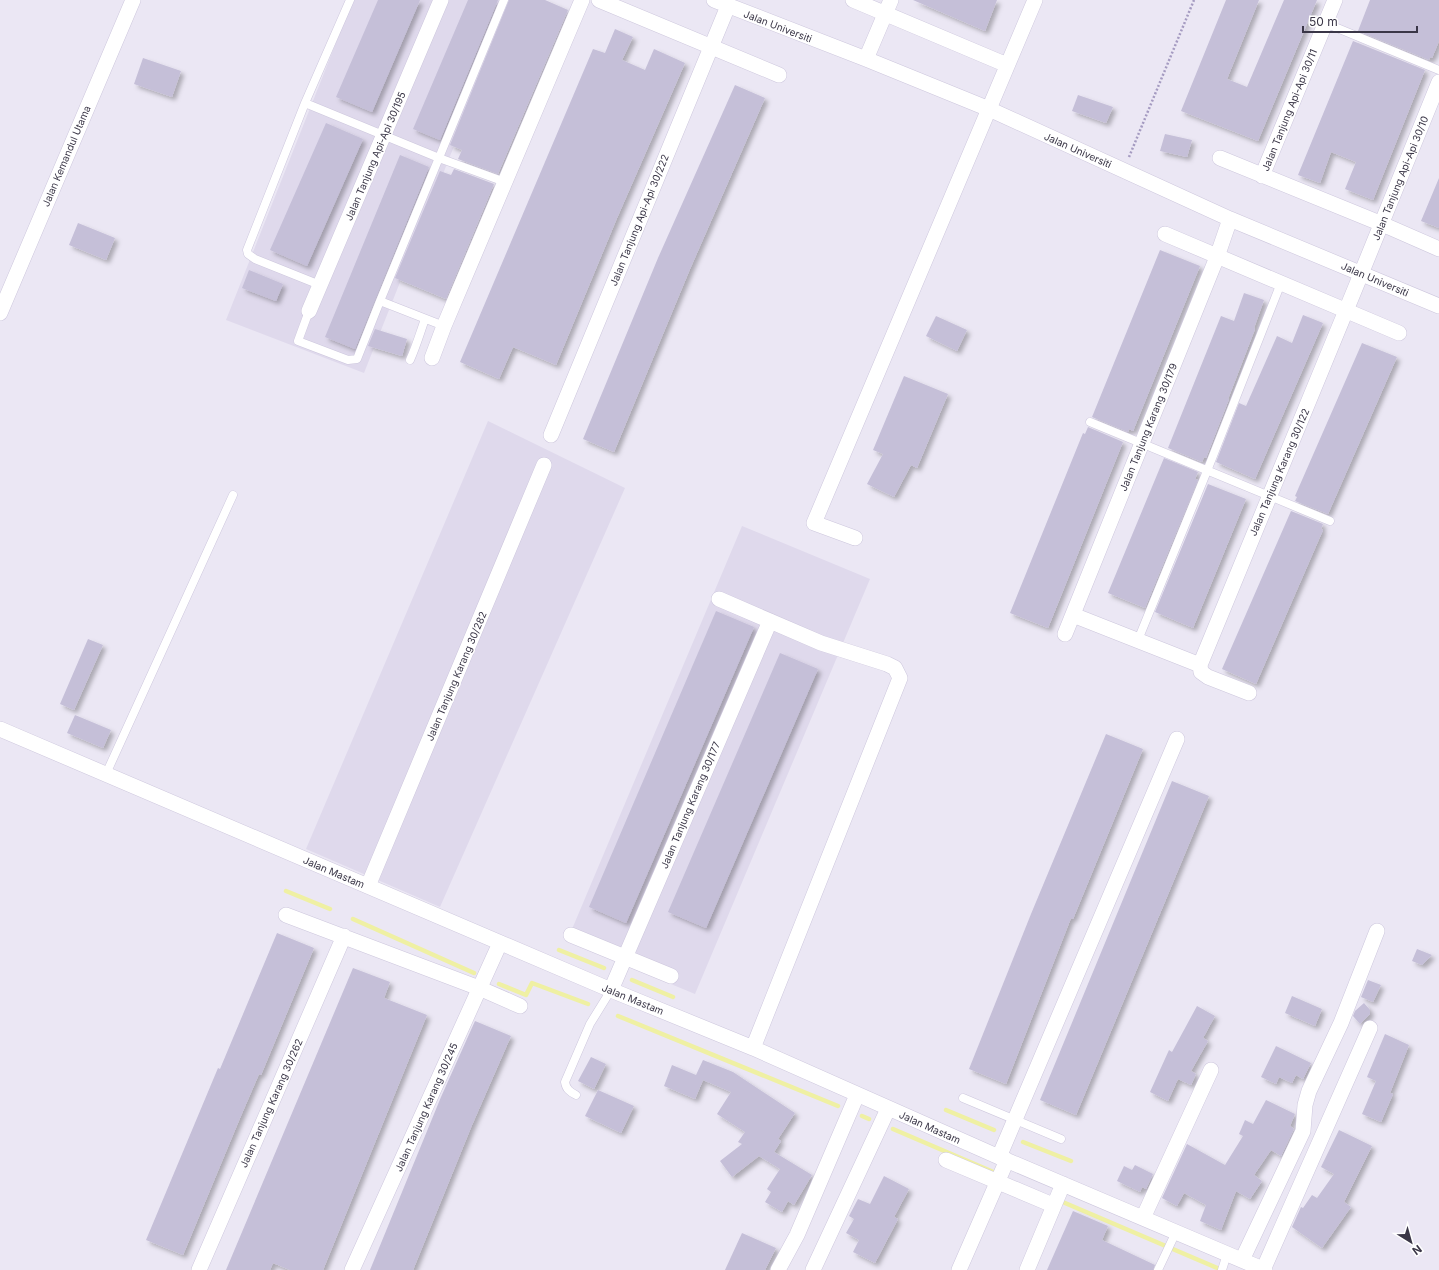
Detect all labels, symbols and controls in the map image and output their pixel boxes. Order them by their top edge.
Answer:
street label: Jalan Universiti [742,7,814,45]
scale bar [1303,8,1417,34]
text: 50 m [1309,14,1338,29]
street label: Jalan Tanjung Api-Api 30/11 [1259,47,1319,173]
street label: Jalan Tanjung Api-Api 30/195 [342,90,408,222]
street label: Jalan Kemandul Utama [39,104,93,208]
street label: Jalan Tanjung Api-Api 30/10 [1370,114,1430,242]
street label: Jalan Universiti [1043,130,1113,170]
street label: Jalan Tanjung Api-Api 30/222 [607,152,671,288]
street label: Jalan Universiti [1339,259,1411,299]
street label: Jalan Tanjung Karang 30/179 [1117,361,1179,493]
street label: Jalan Tanjung Karang 30/122 [1247,406,1311,538]
street label: Jalan Tanjung Karang 30/282 [423,609,489,743]
street label: Jalan Tanjung Karang 30/177 [658,739,722,870]
street label: Jalan Mastam [301,854,367,890]
street label: Jalan Mastam [600,981,666,1017]
street label: Jalan Tanjung Karang 30/262 [237,1037,305,1169]
street label: Jalan Tanjung Karang 30/245 [392,1041,460,1173]
street label: Jalan Mastam [898,1108,962,1146]
north arrow [1391,1222,1431,1262]
text: N [1409,1242,1425,1258]

